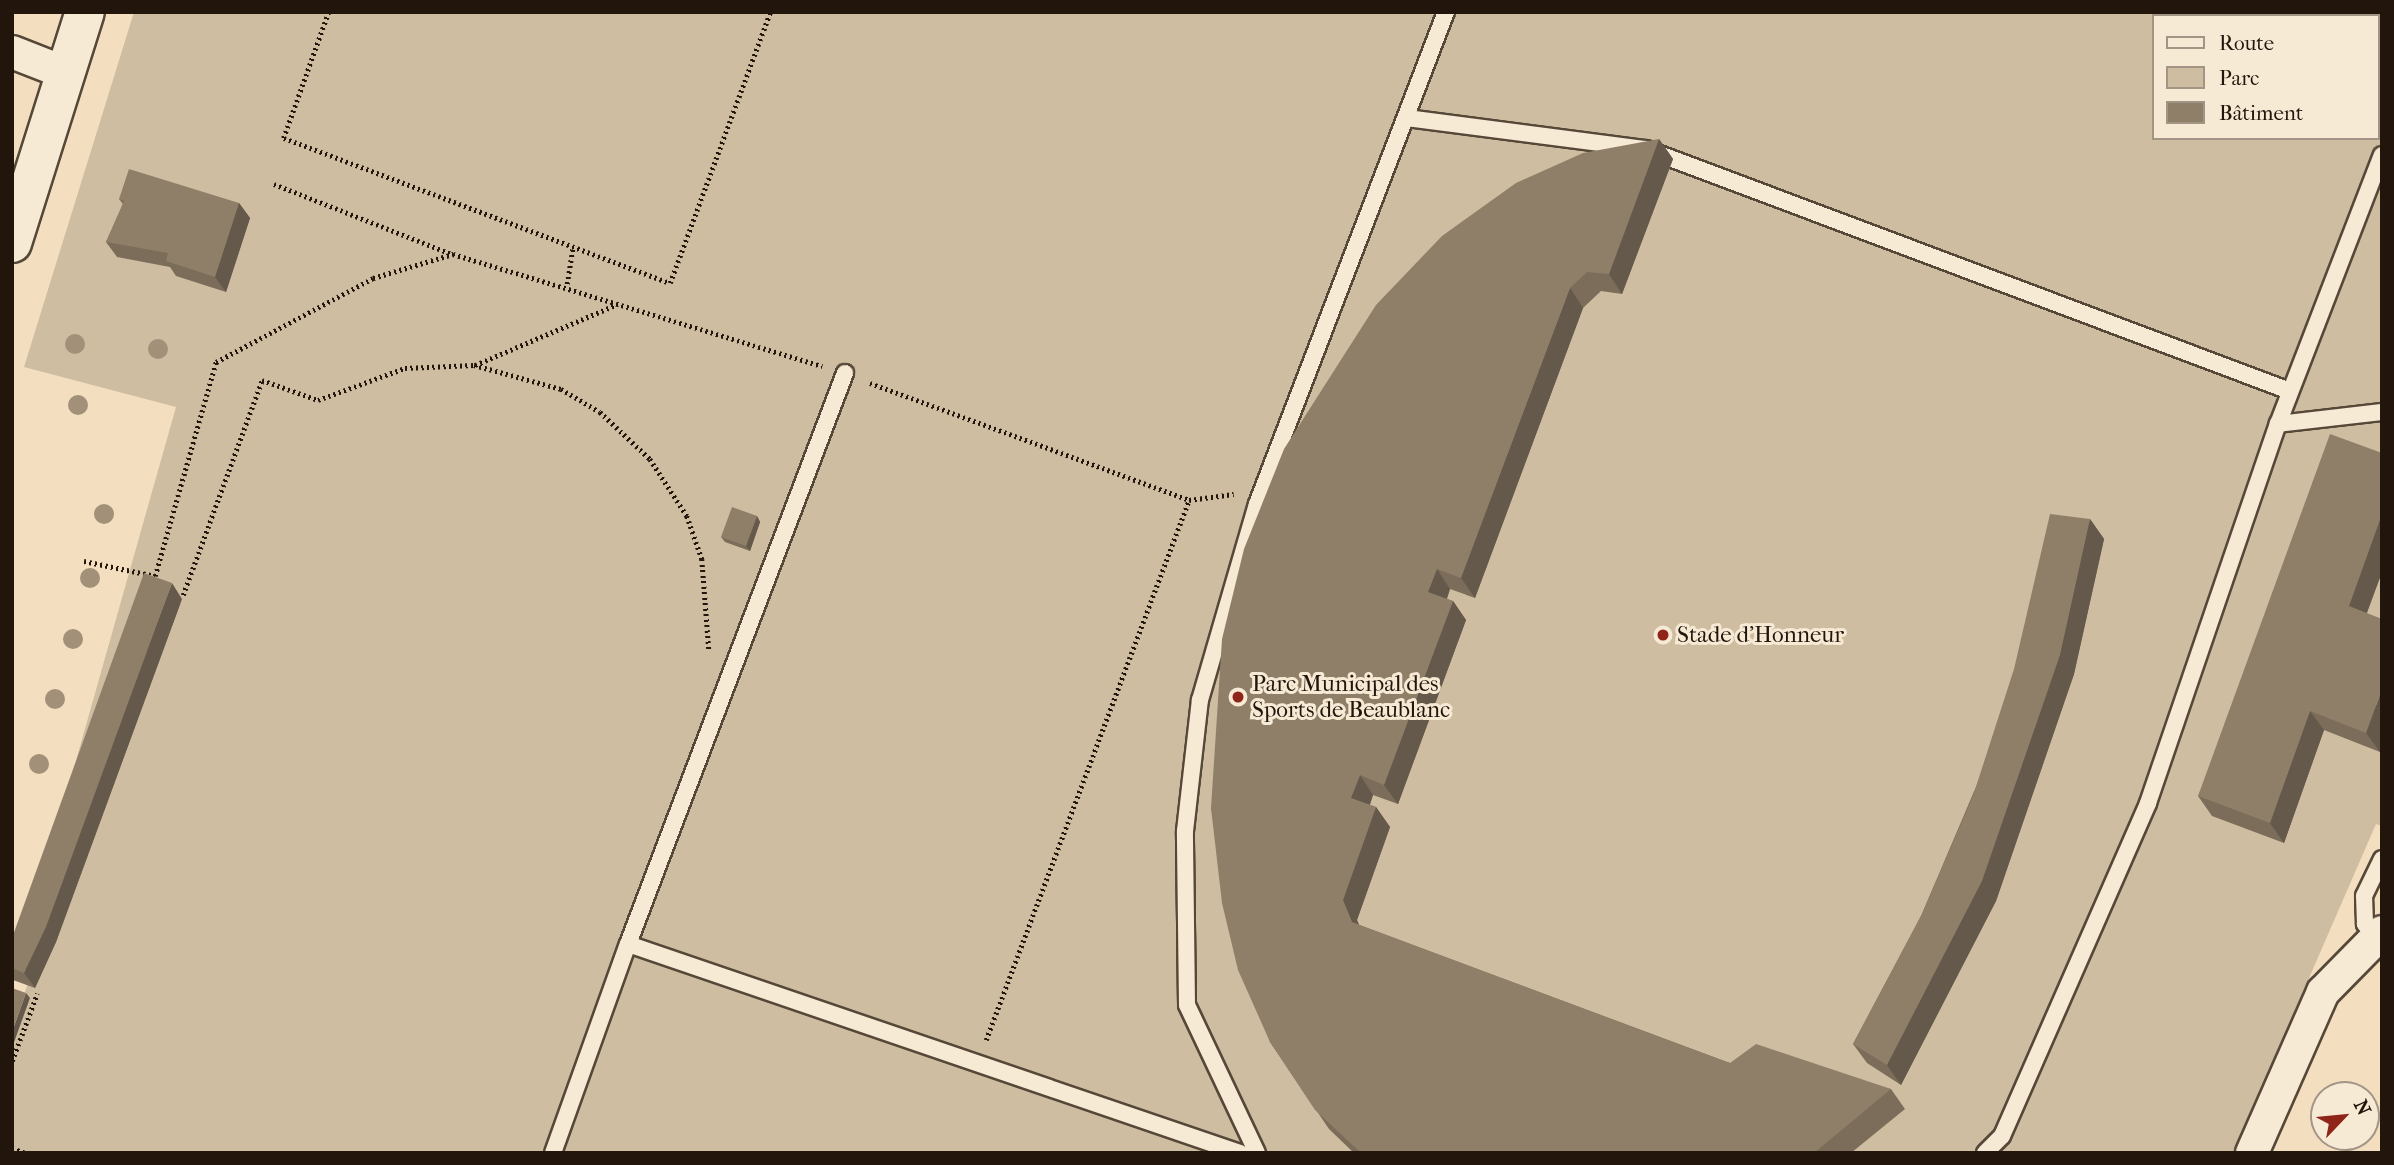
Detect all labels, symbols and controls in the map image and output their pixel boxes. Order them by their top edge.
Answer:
legend [2152,14,2380,140]
text: Route [2219,31,2274,55]
text: Parc [2219,66,2259,90]
text: Bâtiment [2219,101,2303,125]
place label: Stade d'Honneur [1677,621,1844,649]
marker: Stade d'Honneur [1655,627,1671,643]
place label: Parc Municipal des Sports de Beaublanc [1252,670,1450,724]
marker: Parc Municipal des Sports de Beaublanc [1230,689,1246,705]
north arrow [2310,1081,2380,1151]
text: N [2349,1096,2375,1119]

